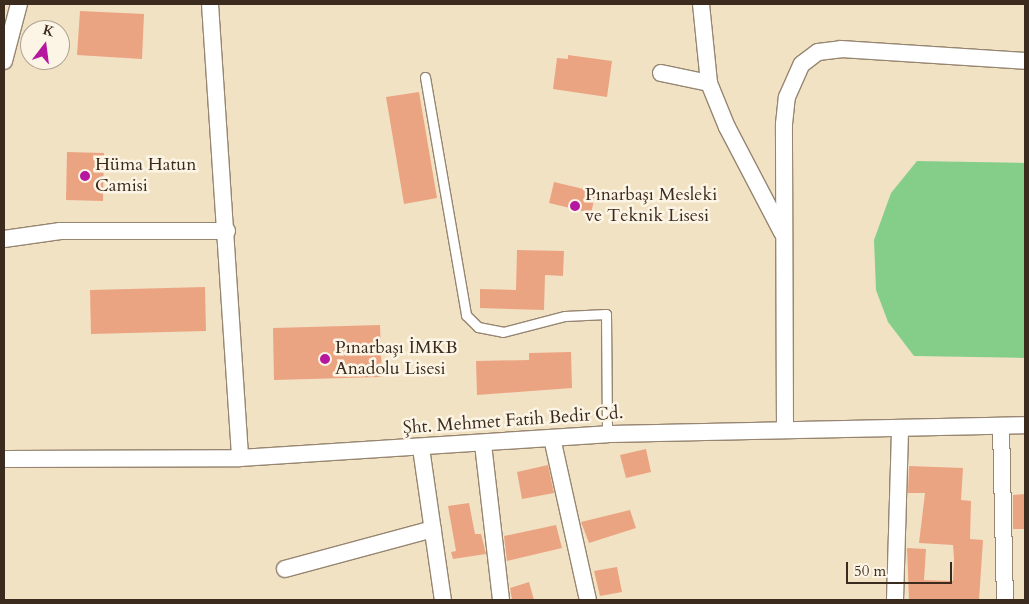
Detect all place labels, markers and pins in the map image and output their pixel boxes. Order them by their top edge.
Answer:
place label: Hüma Hatun Camisi [95,155,196,198]
marker: Hüma Hatun Camisi [79,170,91,182]
place label: Pınarbaşı Mesleki ve Teknik Lisesi [585,185,717,228]
marker: Pınarbaşı Mesleki ve Teknik Lisesi [569,200,581,212]
place label: Pınarbaşı İMKB Anadolu Lisesi [335,338,457,380]
marker: Pınarbaşı İMKB Anadolu Lisesi [319,353,331,365]

